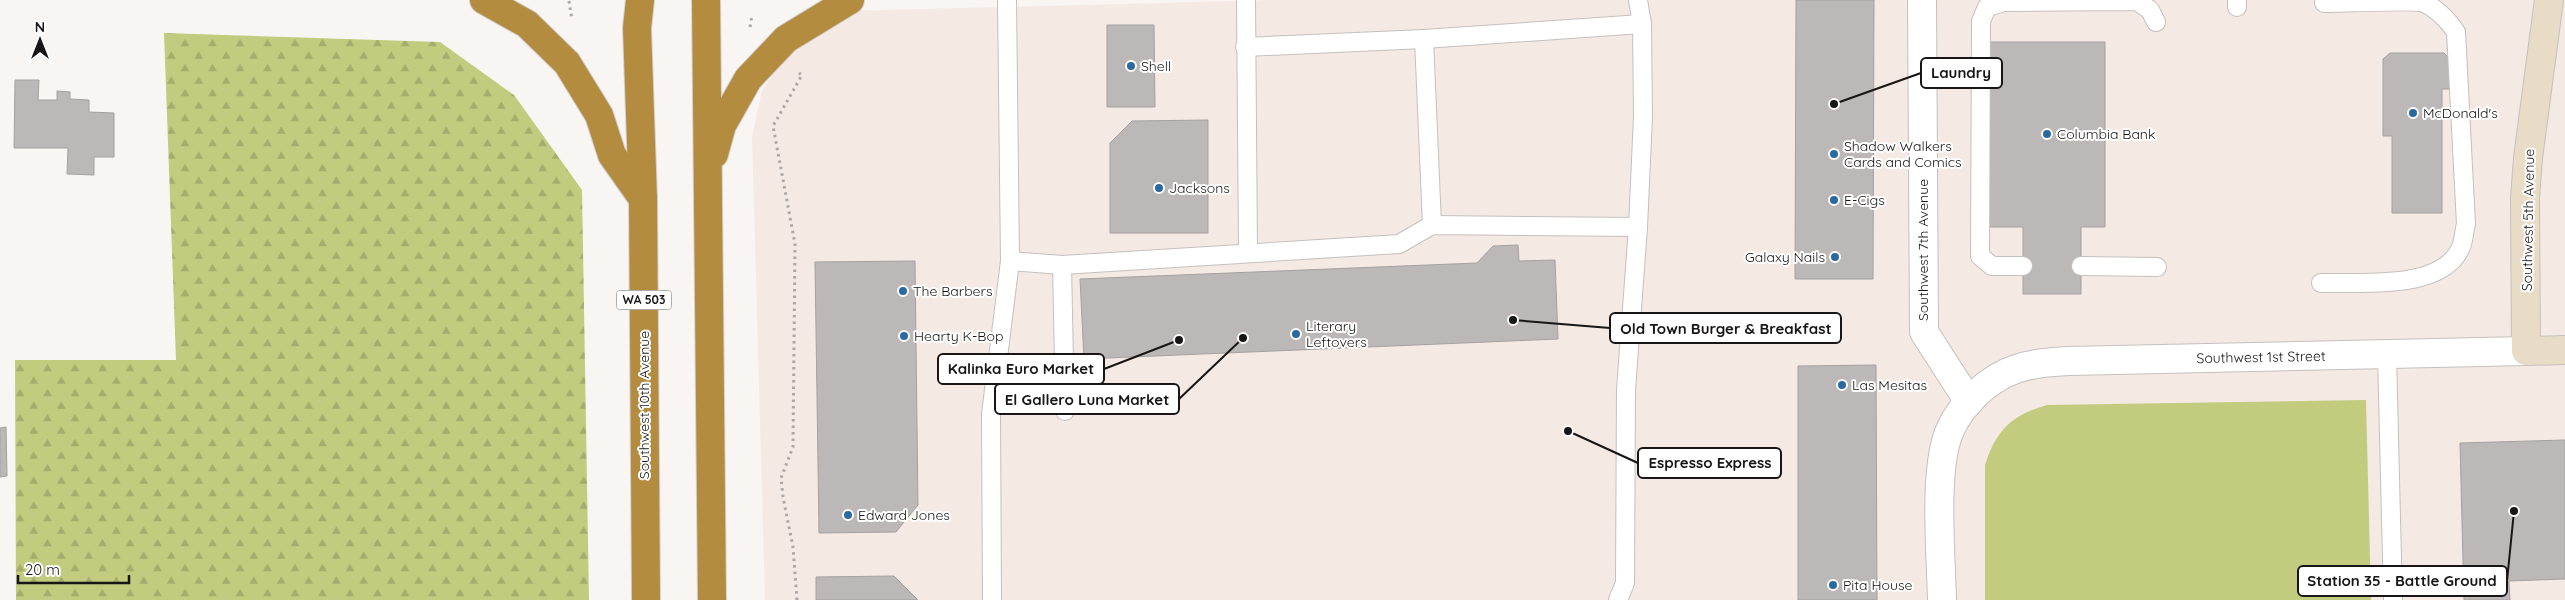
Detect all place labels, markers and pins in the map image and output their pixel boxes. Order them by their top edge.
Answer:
place label: Shell [1141,57,1171,75]
callout: Laundry [1921,58,2002,88]
marker: Shell [1125,60,1137,72]
place label: McDonald's [2423,104,2498,122]
marker: McDonald's [2407,107,2419,119]
place label: Columbia Bank [2057,125,2155,143]
marker: Columbia Bank [2041,128,2053,140]
place label: Shadow Walkers Cards and Comics [1844,137,1962,171]
marker: Shadow Walkers Cards and Comics [1828,148,1840,160]
place label: Jacksons [1169,179,1230,197]
marker: Jacksons [1153,182,1165,194]
place label: E-Cigs [1844,191,1885,209]
marker: E-Cigs [1828,194,1840,206]
place label: Galaxy Nails [1745,248,1825,266]
marker: Galaxy Nails [1829,251,1841,263]
place label: The Barbers [913,282,992,300]
marker: The Barbers [897,285,909,297]
callout: Old Town Burger & Breakfast [1610,313,1841,343]
place label: Literary Leftovers [1306,317,1367,351]
place label: Hearty K-Bop [914,327,1003,345]
marker: Literary Leftovers [1290,328,1302,340]
marker: Hearty K-Bop [898,330,910,342]
callout: Kalinka Euro Market [938,354,1104,384]
place label: Las Mesitas [1852,376,1927,394]
marker: Las Mesitas [1836,379,1848,391]
callout: El Gallero Luna Market [995,384,1179,414]
callout: Espresso Express [1638,448,1781,478]
place label: Edward Jones [858,506,950,524]
marker: Edward Jones [842,509,854,521]
callout: Station 35 - Battle Ground [2298,566,2507,596]
place label: Pita House [1843,576,1912,594]
marker: Pita House [1827,579,1839,591]

